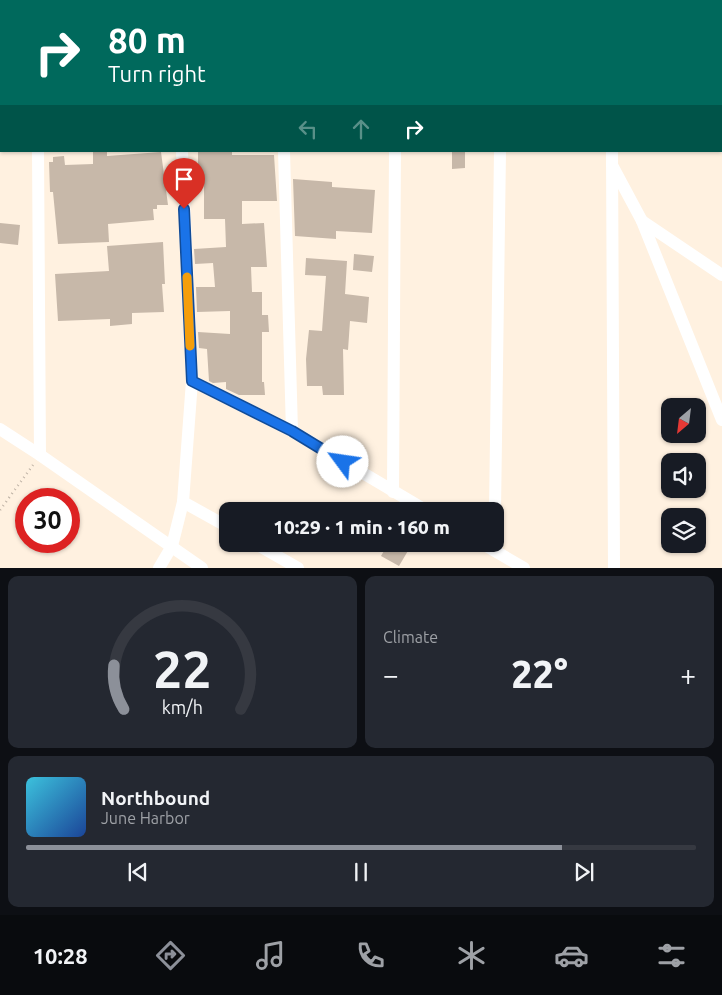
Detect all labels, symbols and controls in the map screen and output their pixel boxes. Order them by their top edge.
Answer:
icon: right [25,20,90,85]
text: 80 m [108,20,186,60]
text: Turn right [108,61,206,86]
icon: left [294,115,322,143]
icon: ahead [347,115,375,143]
icon: right [400,115,428,143]
pin [163,158,205,209]
icon: arrive [170,165,198,193]
north arrow [661,398,706,442]
map controls [661,398,706,553]
position arrow [316,435,368,487]
button: sound [661,453,706,498]
speed limit sign: 30 [15,488,80,553]
button: layers [661,508,706,553]
text: 10:29 · 1 min · 160 m [273,516,450,538]
text: Climate [383,628,438,646]
text: 22 [153,640,212,698]
text: 22° [511,653,568,695]
text: − [383,659,399,690]
text: + [680,659,696,690]
text: km/h [162,697,203,717]
text: Northbound [101,787,210,809]
text: June Harbor [101,809,190,827]
icon: previous [124,858,152,886]
icon: pause [347,858,375,886]
icon: next [570,858,598,886]
icon: directions [153,938,188,973]
icon: music [253,938,288,973]
icon: phone [353,938,388,973]
icon: climate [454,938,489,973]
icon: car [554,938,589,973]
icon: filters [654,938,689,973]
text: 10:28 [33,943,88,968]

